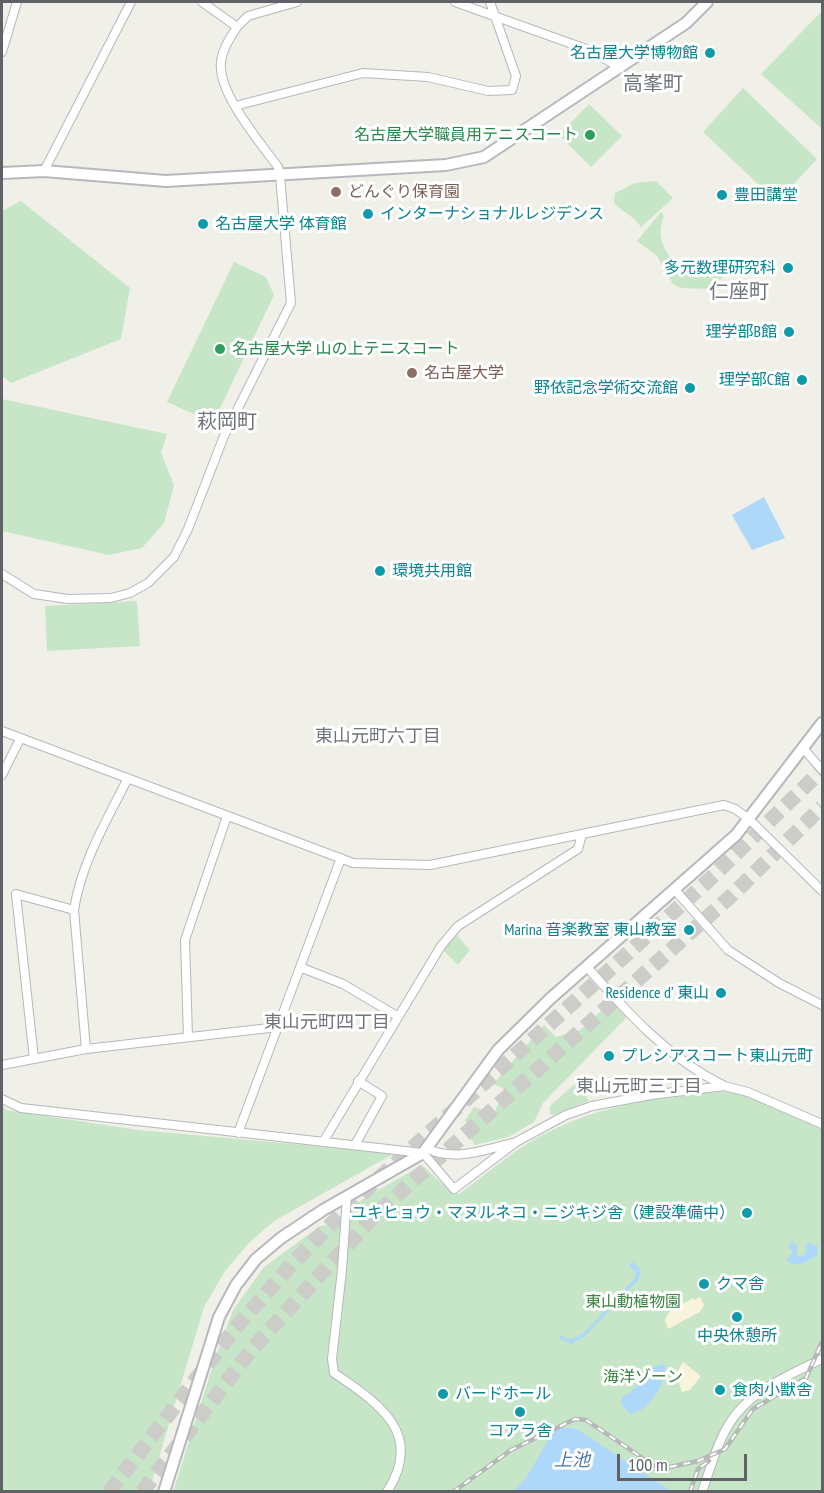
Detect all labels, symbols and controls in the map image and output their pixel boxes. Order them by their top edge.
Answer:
place label: 名古屋大学博物館 [570,43,698,63]
marker: 名古屋大学博物館 [703,46,717,60]
district label: 高峯町 [623,72,683,96]
place label: 名古屋大学職員用テニスコート [354,125,578,145]
marker: 名古屋大学職員用テニスコート [583,128,597,142]
place label: どんぐり保育園 [348,182,460,202]
marker: どんぐり保育園 [329,185,343,199]
place label: 豊田講堂 [734,185,798,205]
marker: 豊田講堂 [715,188,729,202]
place label: インターナショナルレジデンス [380,204,604,224]
marker: インターナショナルレジデンス [361,207,375,221]
place label: 名古屋大学 体育館 [215,214,346,234]
marker: 名古屋大学 体育館 [196,217,210,231]
place label: 多元数理研究科 [664,258,776,278]
marker: 多元数理研究科 [781,261,795,275]
district label: 仁座町 [709,280,769,304]
place label: 理学部B館 [705,322,777,342]
marker: 理学部B館 [782,325,796,339]
place label: 名古屋大学 山の上テニスコート [232,339,459,359]
marker: 名古屋大学 山の上テニスコート [213,342,227,356]
place label: 名古屋大学 [424,363,504,383]
marker: 名古屋大学 [405,366,419,380]
place label: 理学部C館 [719,370,790,390]
marker: 理学部C館 [795,373,809,387]
place label: 野依記念学術交流館 [534,378,678,398]
marker: 野依記念学術交流館 [683,381,697,395]
district label: 萩岡町 [197,410,257,434]
place label: 環境共用館 [392,561,472,581]
marker: 環境共用館 [373,564,387,578]
district label: 東山元町六丁目 [315,726,441,748]
place label: Marina 音楽教室 東山教室 [504,920,677,940]
marker: Marina 音楽教室 東山教室 [682,923,696,937]
place label: Residence d’ 東山 [606,983,709,1003]
marker: Residence d’ 東山 [714,986,728,1000]
district label: 東山元町四丁目 [264,1012,390,1034]
place label: プレシアスコート東山元町 [621,1046,813,1066]
marker: プレシアスコート東山元町 [602,1049,616,1063]
district label: 東山元町三丁目 [576,1076,702,1098]
place label: ユキヒョウ・マヌルネコ・ニジキジ舎（建設準備中） [351,1203,735,1223]
marker: ユキヒョウ・マヌルネコ・ニジキジ舎（建設準備中） [740,1206,754,1220]
place label: クマ舎 [716,1274,764,1294]
marker: クマ舎 [697,1277,711,1291]
park label: 東山動植物園 [585,1292,681,1312]
marker: 中央休憩所 [730,1310,744,1324]
place label: 中央休憩所 [697,1326,777,1346]
park label: 海洋ゾーン [603,1367,683,1387]
place label: 食肉小獣舎 [732,1380,812,1400]
marker: 食肉小獣舎 [713,1383,727,1397]
place label: バードホール [455,1384,551,1404]
marker: バードホール [436,1387,450,1401]
marker: コアラ舎 [513,1405,527,1419]
place label: コアラ舎 [488,1421,552,1441]
scale bar [620,1442,750,1480]
water label: 上池 [554,1450,590,1472]
text: 100 m [628,1453,668,1476]

